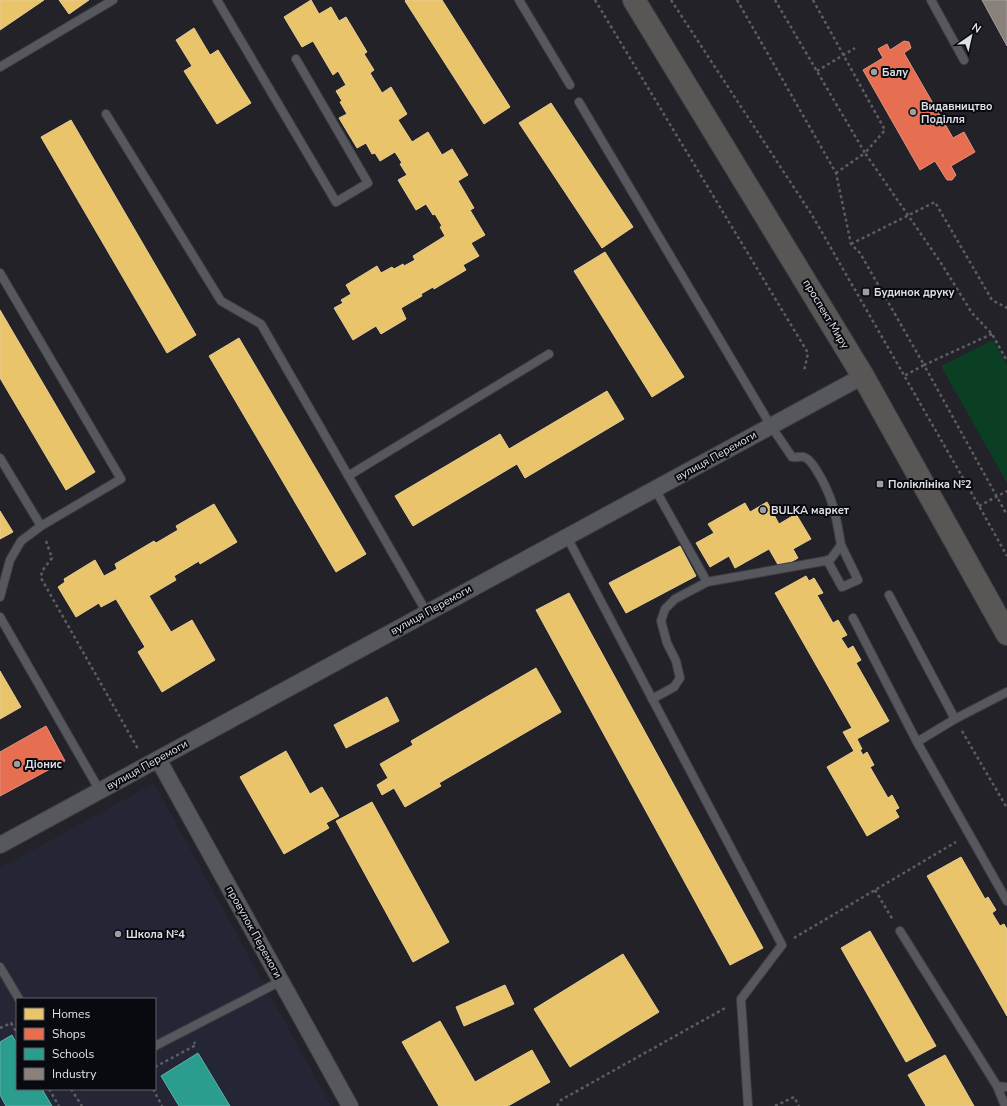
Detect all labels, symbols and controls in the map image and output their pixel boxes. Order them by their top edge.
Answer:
north arrow [951,16,991,56]
text: N [969,20,984,37]
place label: Балу [882,65,908,80]
marker: Балу [869,67,879,77]
place label: Видавництво Поділля [921,99,993,127]
marker: Видавництво Поділля [908,107,918,117]
street label: проспект Миру [799,277,853,352]
place label: Будинок друку [874,285,954,300]
marker: Будинок друку [861,287,871,297]
street label: вулиця Перемоги [673,427,759,485]
place label: Поліклініка №2 [888,477,972,492]
marker: Поліклініка №2 [875,479,885,489]
place label: BULKA маркет [771,503,850,518]
marker: BULKA маркет [758,505,768,515]
street label: вулиця Перемоги [388,581,474,639]
street label: вулиця Перемоги [104,736,190,794]
place label: Діонис [25,757,63,772]
marker: Діонис [12,759,22,769]
street label: провулок Перемоги [222,883,286,981]
place label: Школа №4 [126,927,185,942]
marker: Школа №4 [113,929,123,939]
legend [16,998,156,1090]
text: Homes [52,1006,90,1022]
text: Shops [52,1026,86,1042]
text: Schools [52,1046,95,1062]
text: Industry [52,1066,97,1082]

